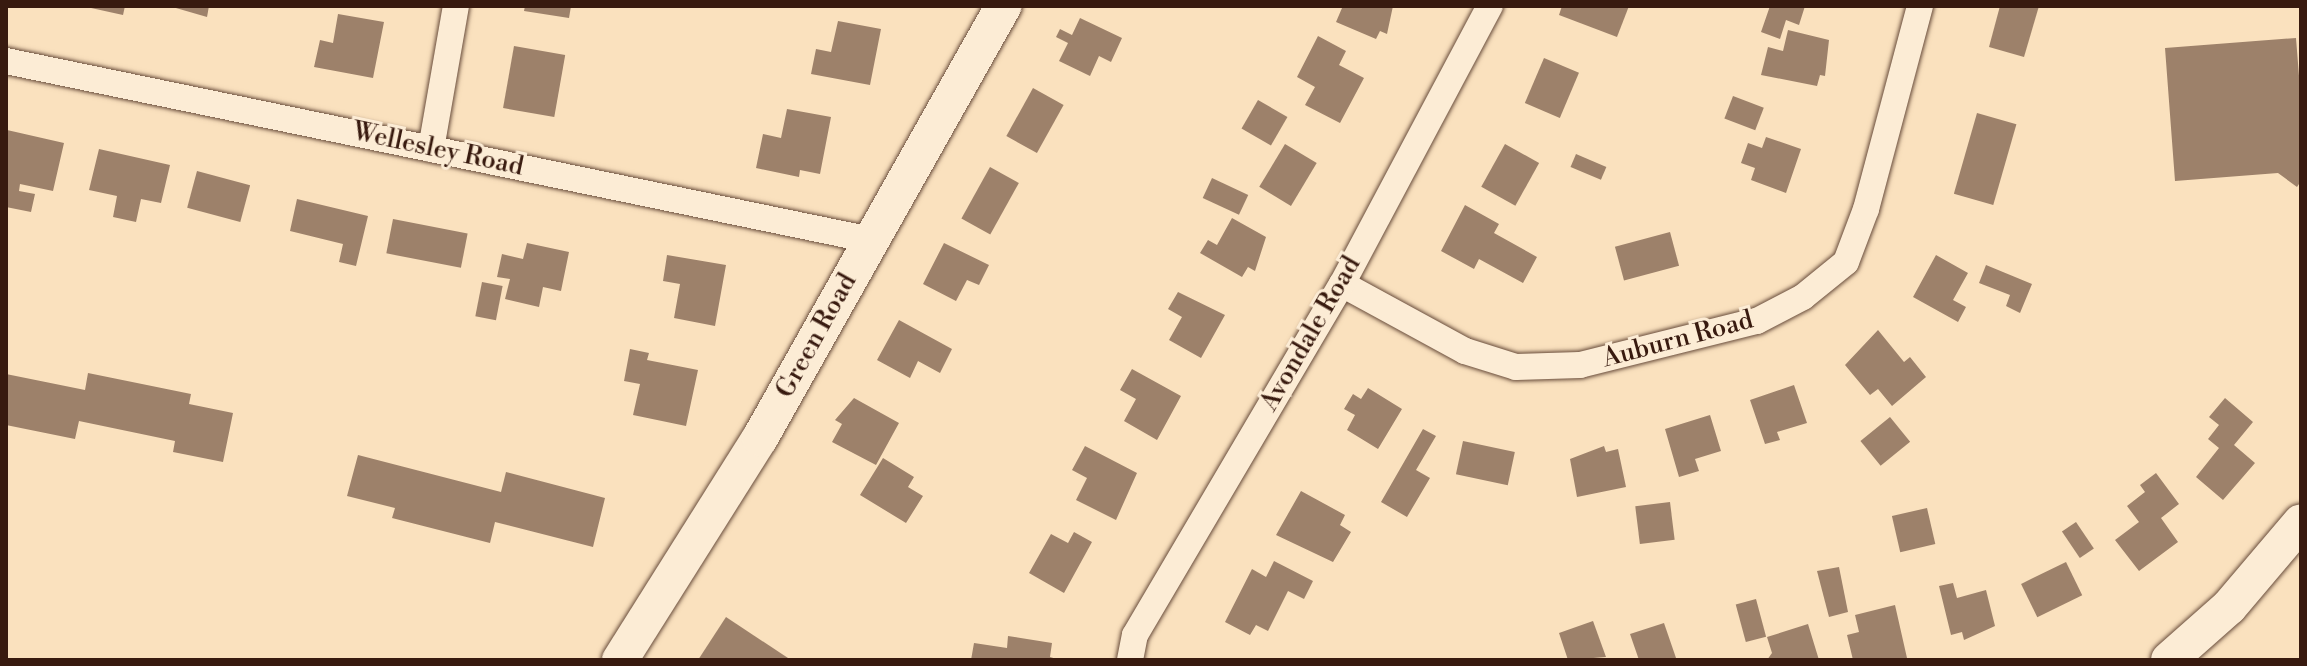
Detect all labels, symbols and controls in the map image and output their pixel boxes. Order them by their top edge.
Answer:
street label: Wellesley Road [350,117,526,183]
street label: Avondale Road [1254,251,1368,417]
street label: Green Road [770,268,864,404]
street label: Auburn Road [1599,305,1757,375]

